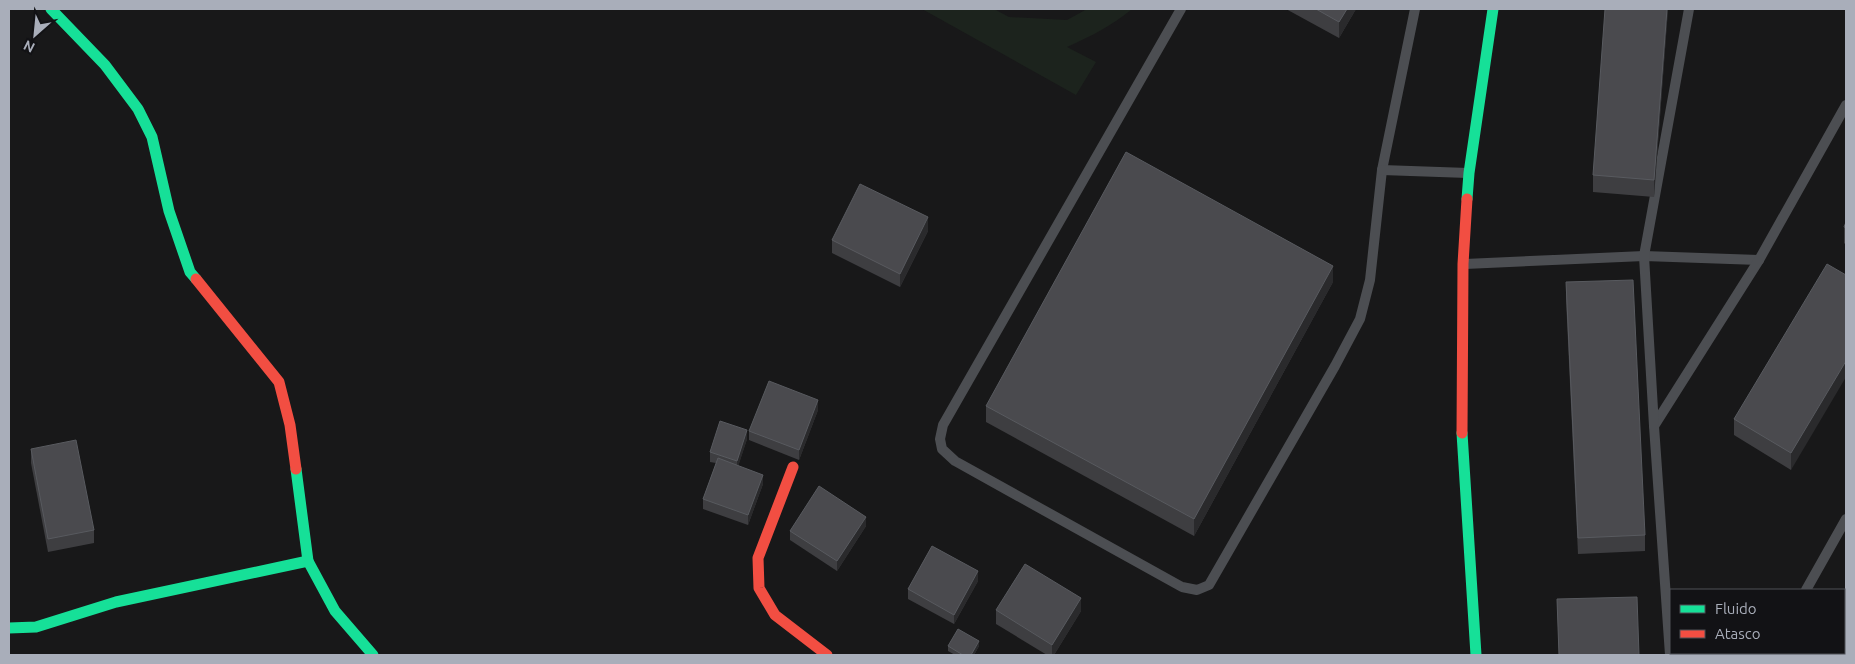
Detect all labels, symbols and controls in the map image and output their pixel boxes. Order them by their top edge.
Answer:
north arrow [10,10,60,60]
text: N [21,37,37,56]
legend [1670,589,1845,654]
text: Fluido [1715,600,1757,617]
text: Atasco [1715,625,1761,642]

